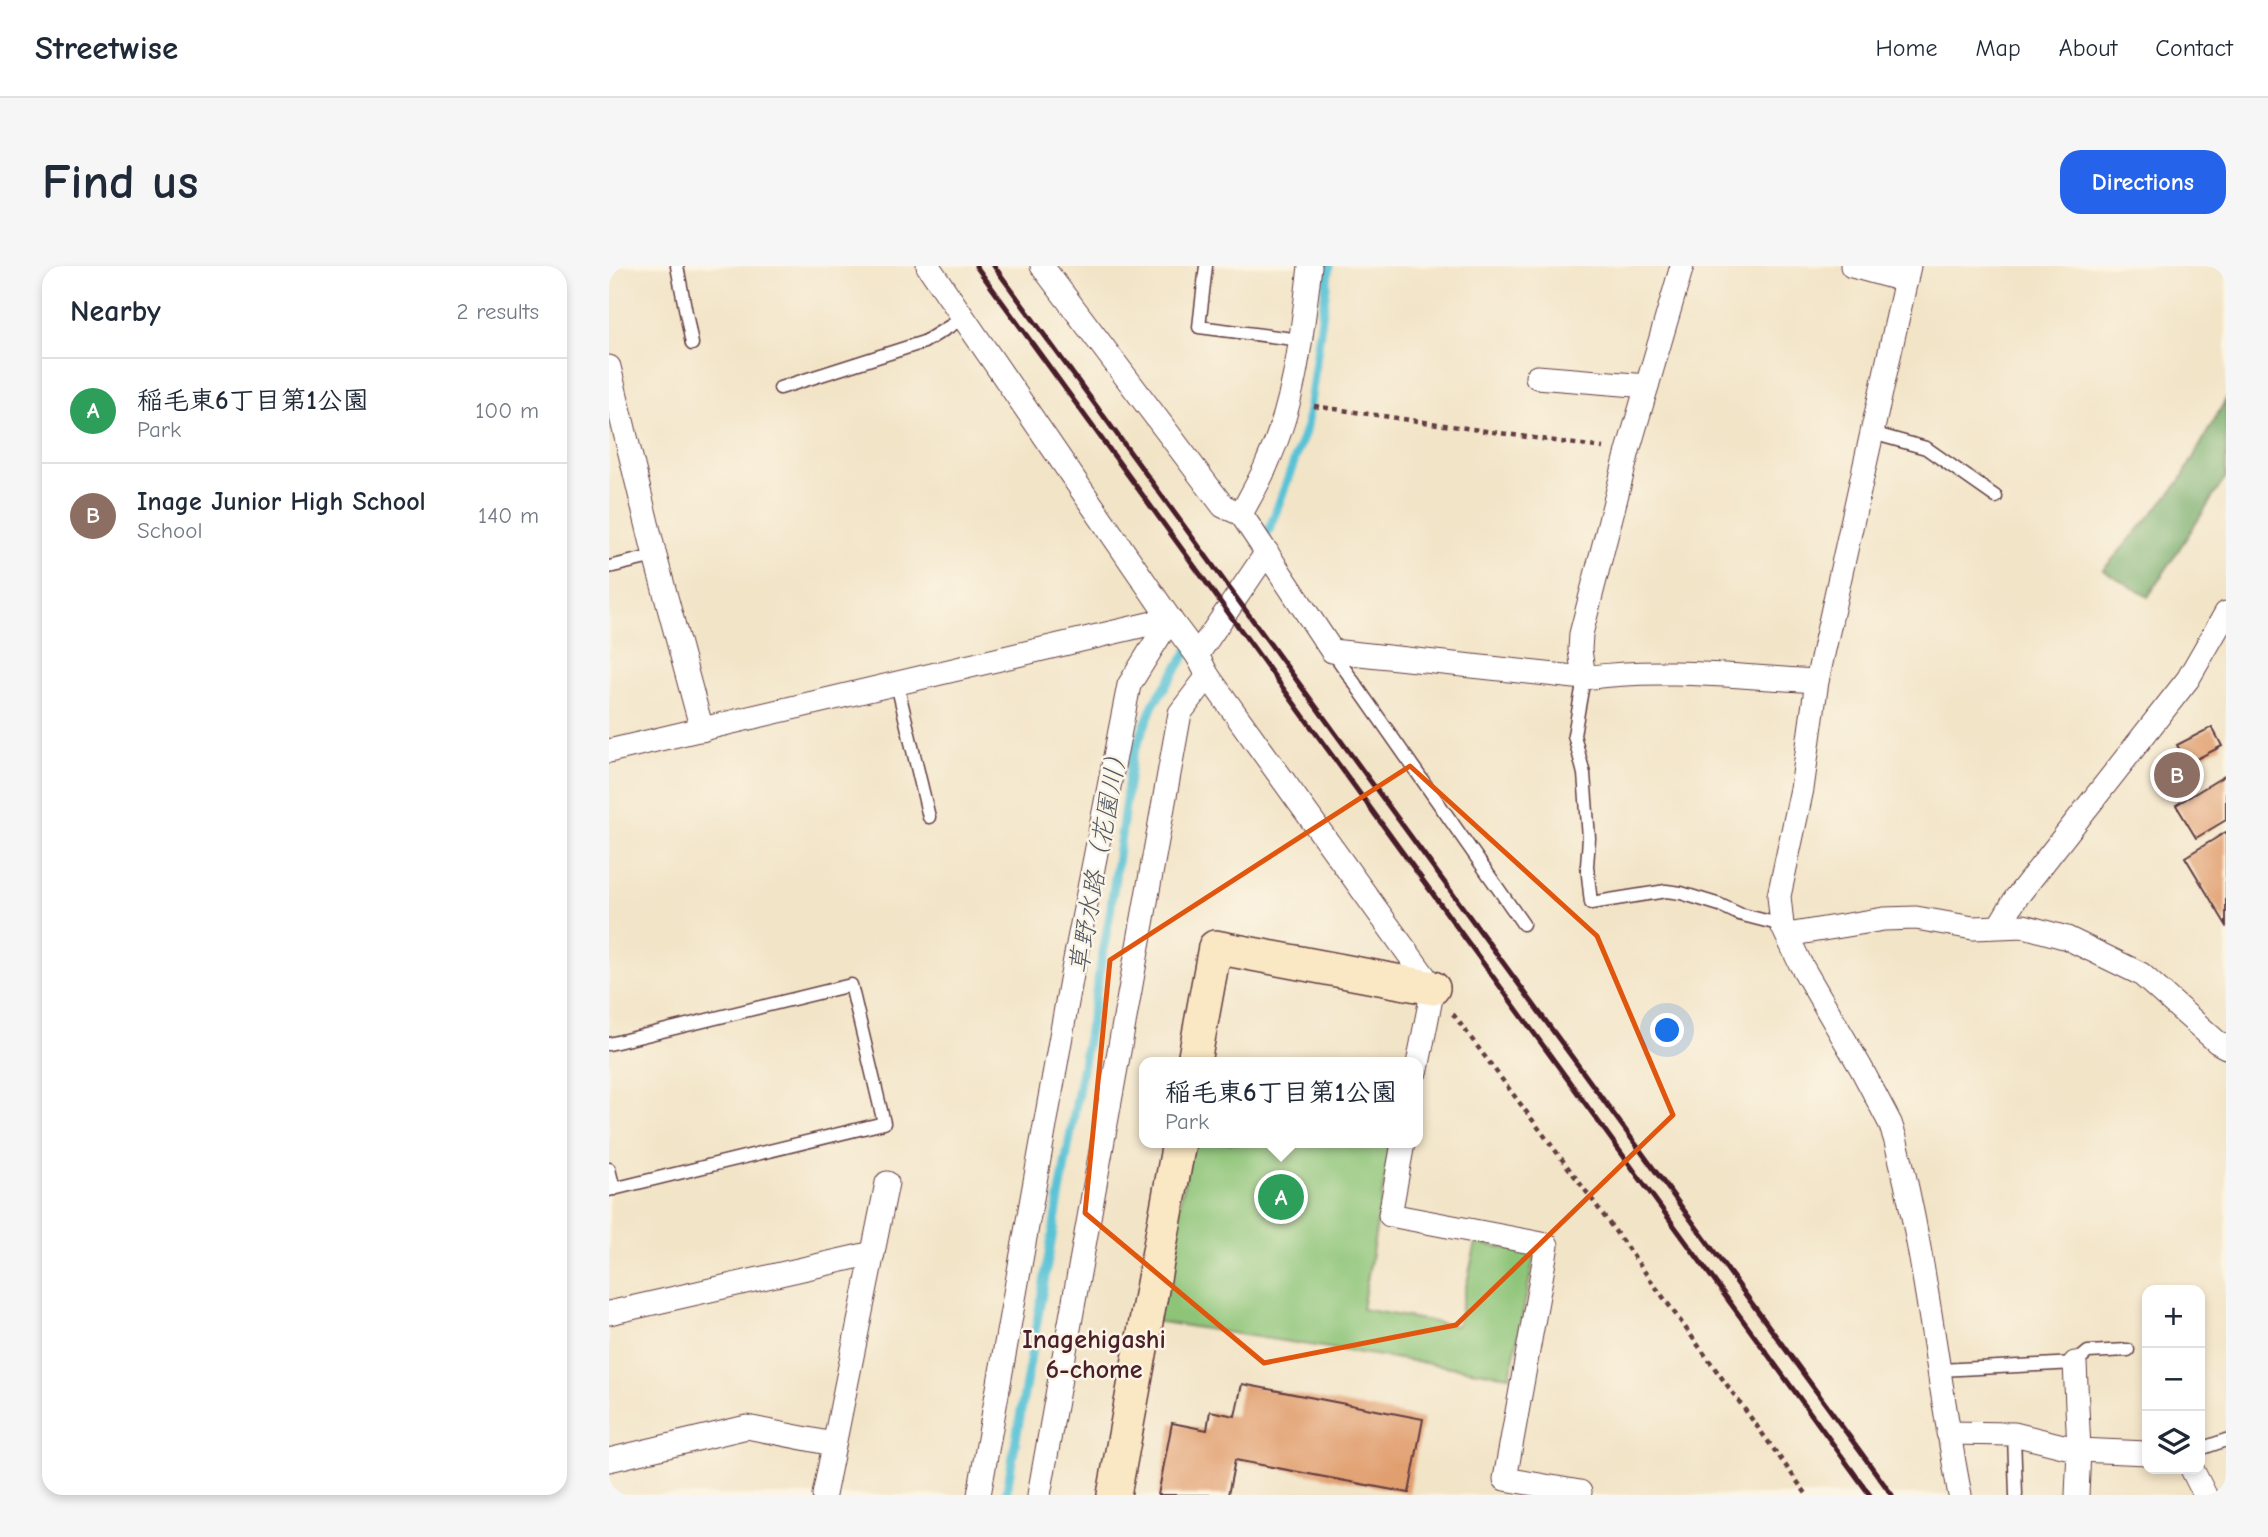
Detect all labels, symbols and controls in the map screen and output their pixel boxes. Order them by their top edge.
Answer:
text: Streetwise [35,29,178,67]
text: Home [1876,34,1937,62]
text: Map [1975,34,2021,62]
text: About [2059,34,2117,62]
text: Contact [2155,34,2233,62]
button: Directions [2060,150,2226,214]
text: Find us [42,154,198,210]
text: Nearby [70,294,161,329]
text: 2 results [457,298,539,325]
text: 稲毛東6丁目第1公園 [137,386,369,416]
text: A [87,397,99,424]
text: 100 m [475,397,539,424]
text: Park [137,416,181,443]
text: Inage Junior High School [137,487,426,517]
text: B [86,502,100,529]
text: 140 m [478,502,539,529]
text: School [137,517,202,544]
water label: 草野水路（花園川） [1064,740,1134,976]
pin: B [2154,749,2200,801]
your location [1650,1013,1684,1047]
popup [1139,1057,1423,1148]
text: 稲毛東6丁目第1公園 [1165,1078,1397,1108]
text: Park [1165,1108,1209,1135]
pin: A [1258,1171,1304,1223]
map controls [2142,1285,2205,1474]
button: + [2142,1285,2205,1348]
district label: Inagehigashi 6-chome [1022,1325,1166,1385]
button: − [2142,1348,2205,1411]
button: layers [2142,1411,2205,1474]

